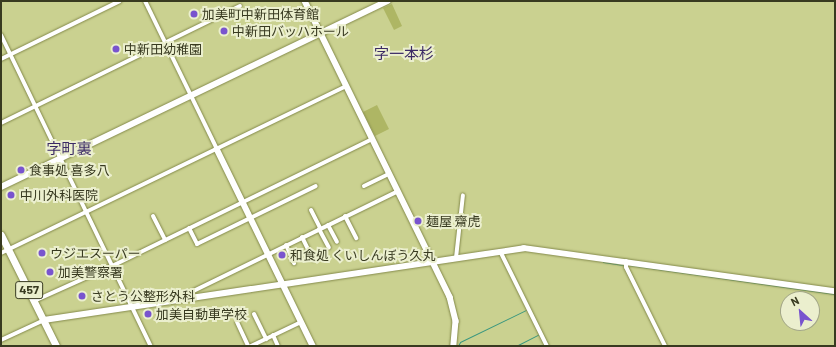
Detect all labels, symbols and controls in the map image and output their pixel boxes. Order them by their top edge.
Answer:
place label: 加美町中新田体育館 [202,6,319,22]
marker: 加美町中新田体育館 [189,9,199,19]
place label: 中新田バッハホール [232,23,349,39]
marker: 中新田バッハホール [219,26,229,36]
place label: 中新田幼稚園 [124,41,202,57]
marker: 中新田幼稚園 [111,44,121,54]
district label: 字一本杉 [374,45,434,63]
district label: 字町裏 [47,140,91,158]
place label: 食事処 喜多八 [29,162,110,178]
marker: 食事処 喜多八 [16,165,26,175]
place label: 中川外科医院 [20,187,98,203]
marker: 中川外科医院 [5,189,17,201]
place label: 麺屋 齋虎 [426,213,481,229]
marker: 麺屋 齋虎 [413,216,423,226]
place label: ウジエスーパー [50,245,141,261]
place label: 和食処 くいしんぼう久丸 [290,247,436,263]
marker: ウジエスーパー [37,248,47,258]
marker: 和食処 くいしんぼう久丸 [277,250,287,260]
place label: 加美警察署 [58,264,123,280]
marker: 加美警察署 [45,267,55,277]
road number: 457 [15,280,43,300]
place label: さとう公整形外科 [91,288,195,304]
marker: さとう公整形外科 [76,290,88,302]
north arrow [780,291,820,331]
text: N [789,293,801,308]
place label: 加美自動車学校 [156,306,247,322]
marker: 加美自動車学校 [143,309,153,319]

